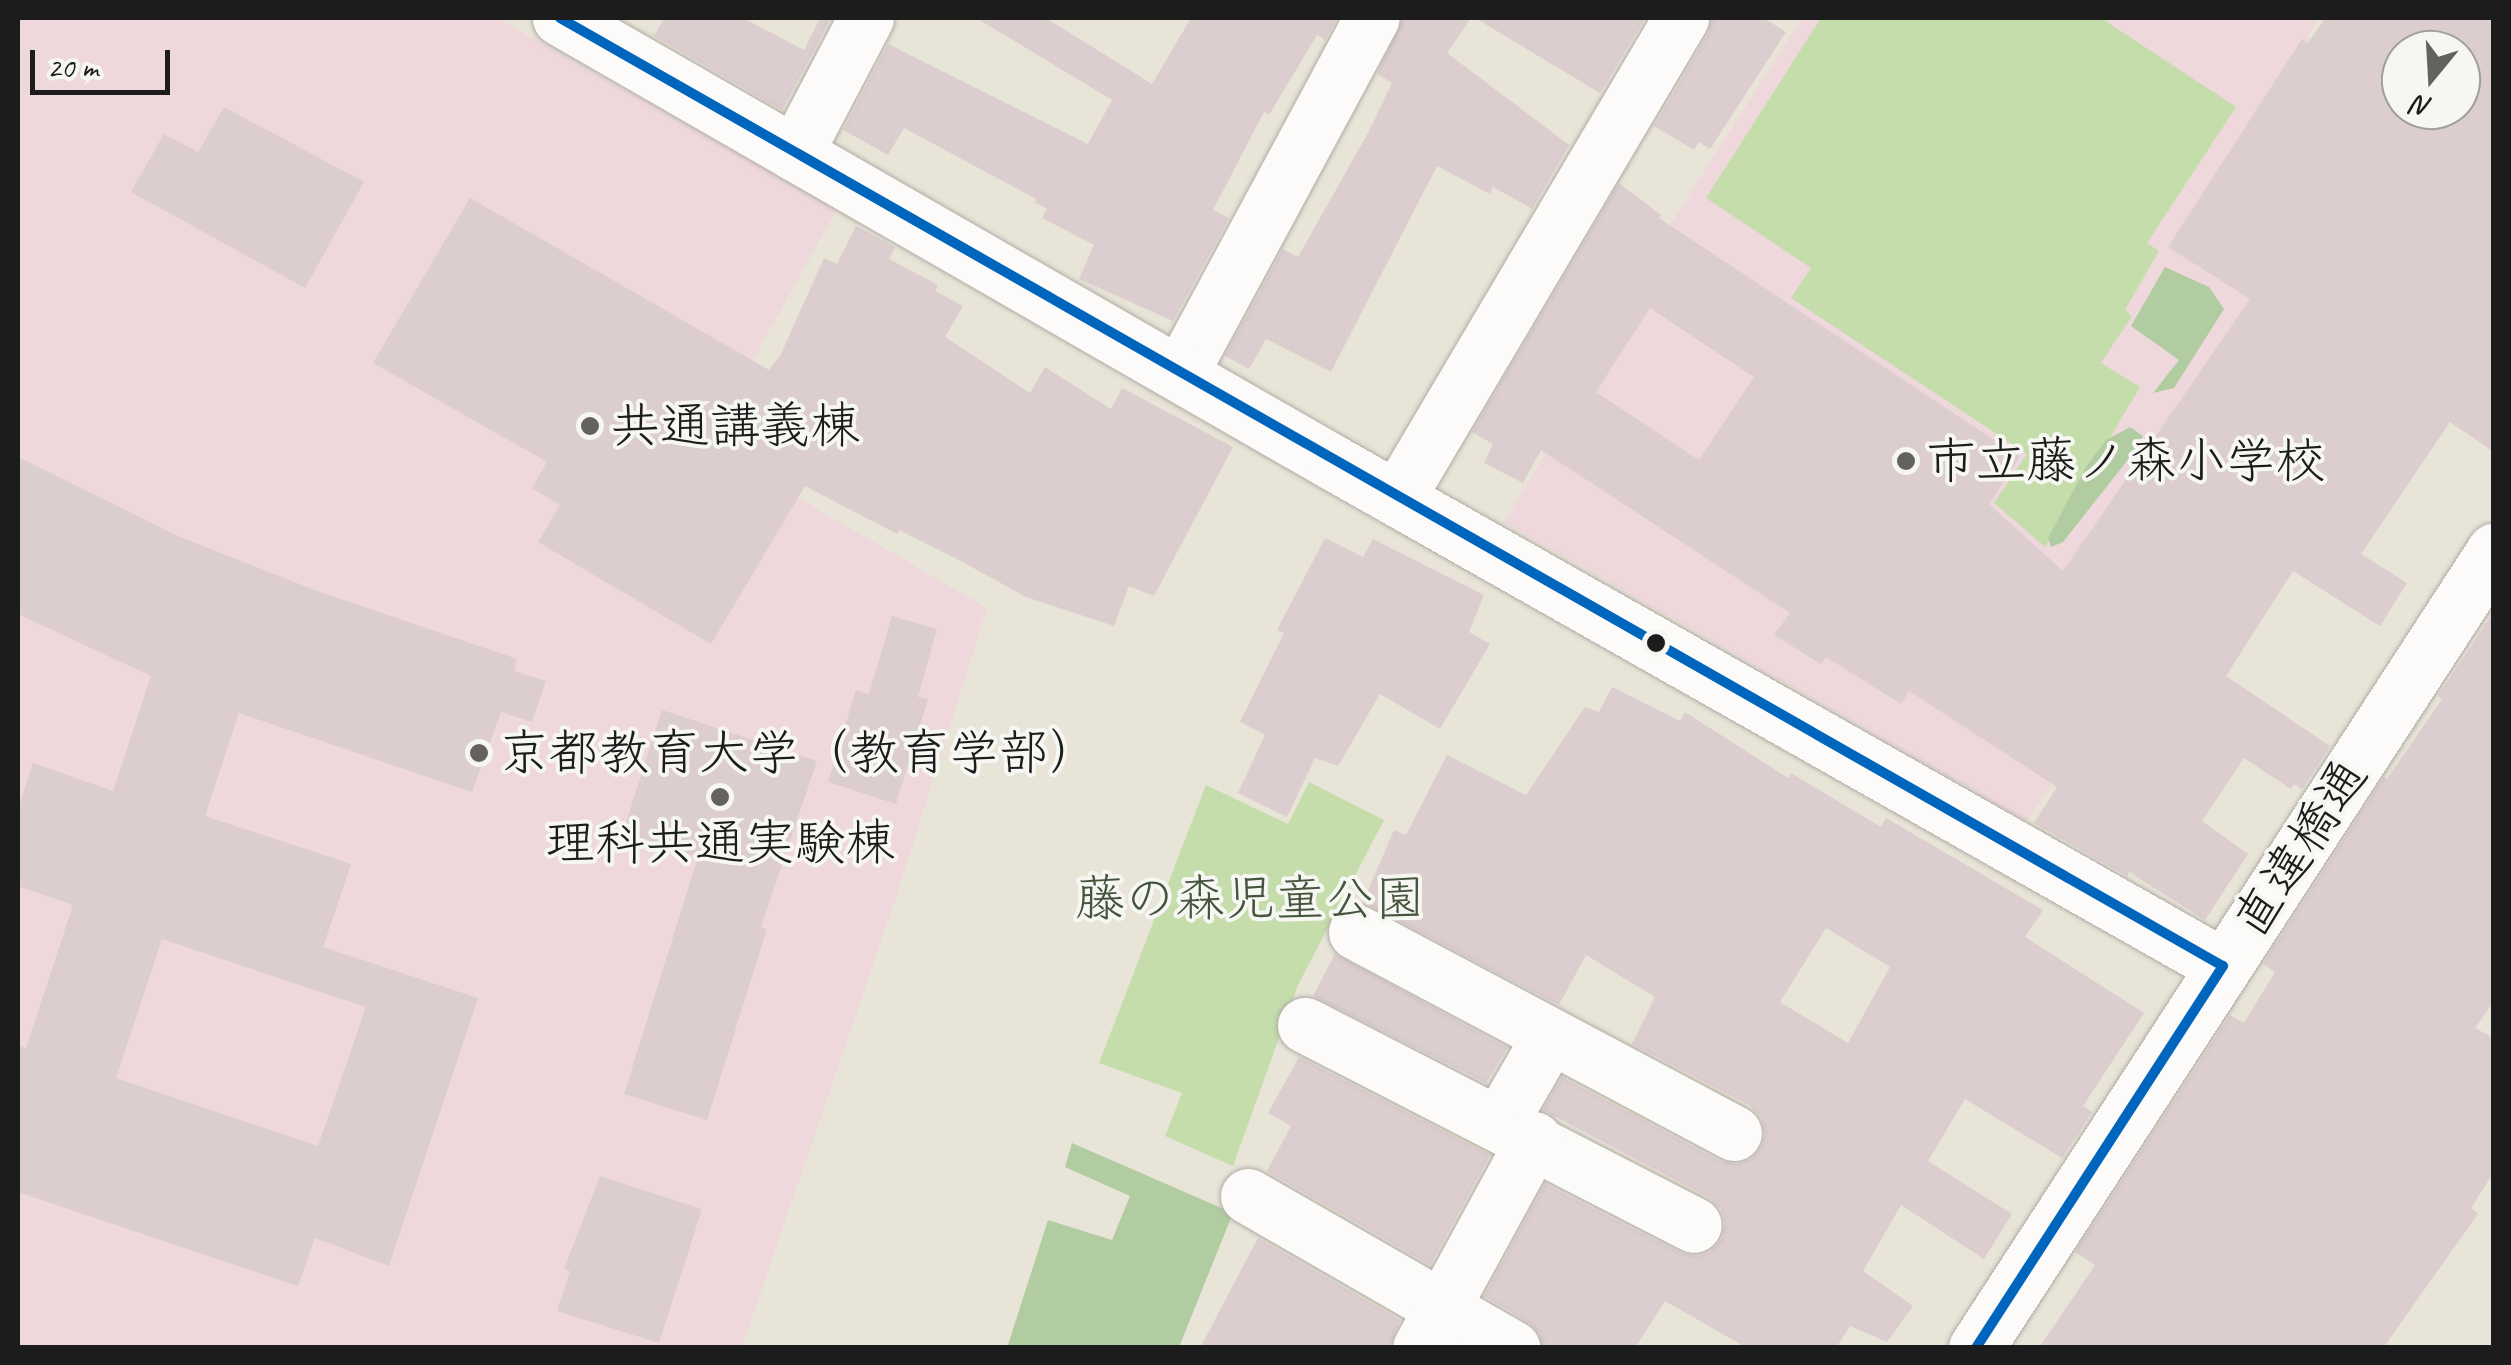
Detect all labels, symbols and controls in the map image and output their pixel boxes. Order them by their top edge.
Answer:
scale bar [35,30,175,92]
north arrow [2381,30,2481,130]
text: 20 m [47,48,98,86]
text: N [2409,88,2436,126]
place label: 共通講義棟 [610,396,860,456]
marker: 共通講義棟 [579,415,601,437]
place label: 市立藤ノ森小学校 [1926,431,2326,491]
marker: 市立藤ノ森小学校 [1895,450,1917,472]
unlabelled marker [1646,633,1666,653]
place label: 京都教育大学（教育学部） [499,723,1099,783]
marker: 京都教育大学（教育学部） [468,742,490,764]
street label: 直違橋通 [2220,748,2380,948]
marker: 理科共通実験棟 [709,786,731,808]
place label: 理科共通実験棟 [545,813,895,873]
park label: 藤の森児童公園 [1075,869,1425,929]

